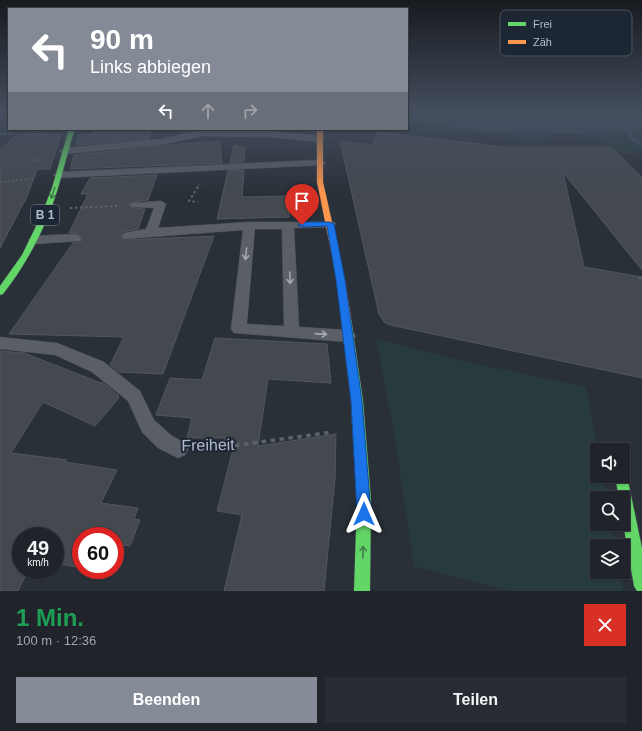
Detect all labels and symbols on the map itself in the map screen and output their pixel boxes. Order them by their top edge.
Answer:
legend [500,10,632,56]
text: Frei [533,18,552,30]
text: Zäh [533,36,552,48]
pin [285,184,319,225]
one-way arrow [49,187,57,199]
road number: B 1 [31,205,59,225]
one-way arrow [243,247,250,260]
one-way arrow [286,271,294,284]
one-way arrow [314,331,327,338]
street label: Freiheit [181,436,235,454]
position arrow [343,493,385,535]
speed limit sign: 60 [72,527,124,579]
one-way arrow [359,546,367,559]

